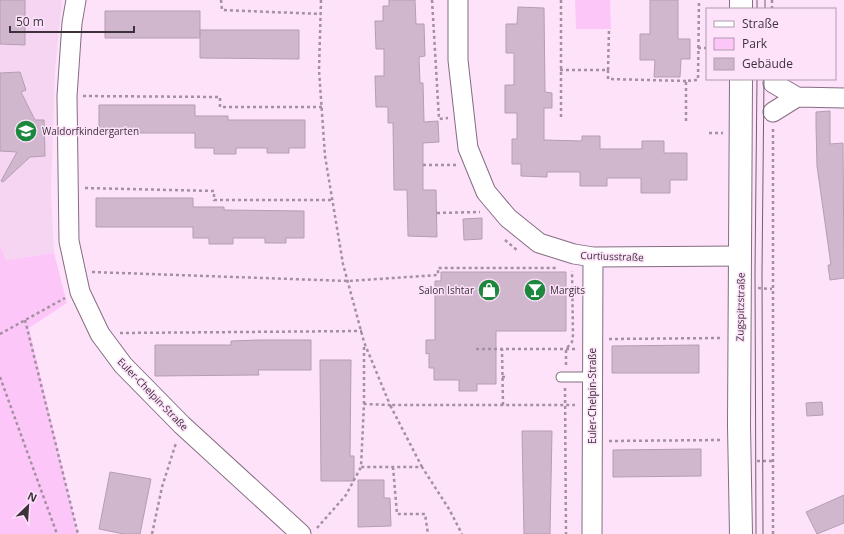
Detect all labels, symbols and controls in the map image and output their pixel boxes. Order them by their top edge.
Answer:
scale bar [10,8,134,34]
legend [706,8,836,80]
text: 50 m [16,13,44,30]
text: Straße [742,15,779,32]
text: Park [742,35,768,52]
text: Gebäude [742,55,793,72]
school or university icon: Waldorfkindergarten [13,118,39,144]
place label: Waldorfkindergarten [42,124,139,138]
street label: Curtiusstraße [580,248,644,264]
street label: Zugspitzstraße [732,272,748,341]
shop icon: Salon Ishtar [476,277,502,303]
bar icon: Margits [522,277,548,303]
place label: Salon Ishtar [419,283,474,297]
place label: Margits [550,283,585,297]
street label: Euler-Chelpin-Straße [585,348,599,444]
street label: Euler-Chelpin-Straße [115,355,192,434]
north arrow [8,486,48,526]
text: N [25,488,40,505]

